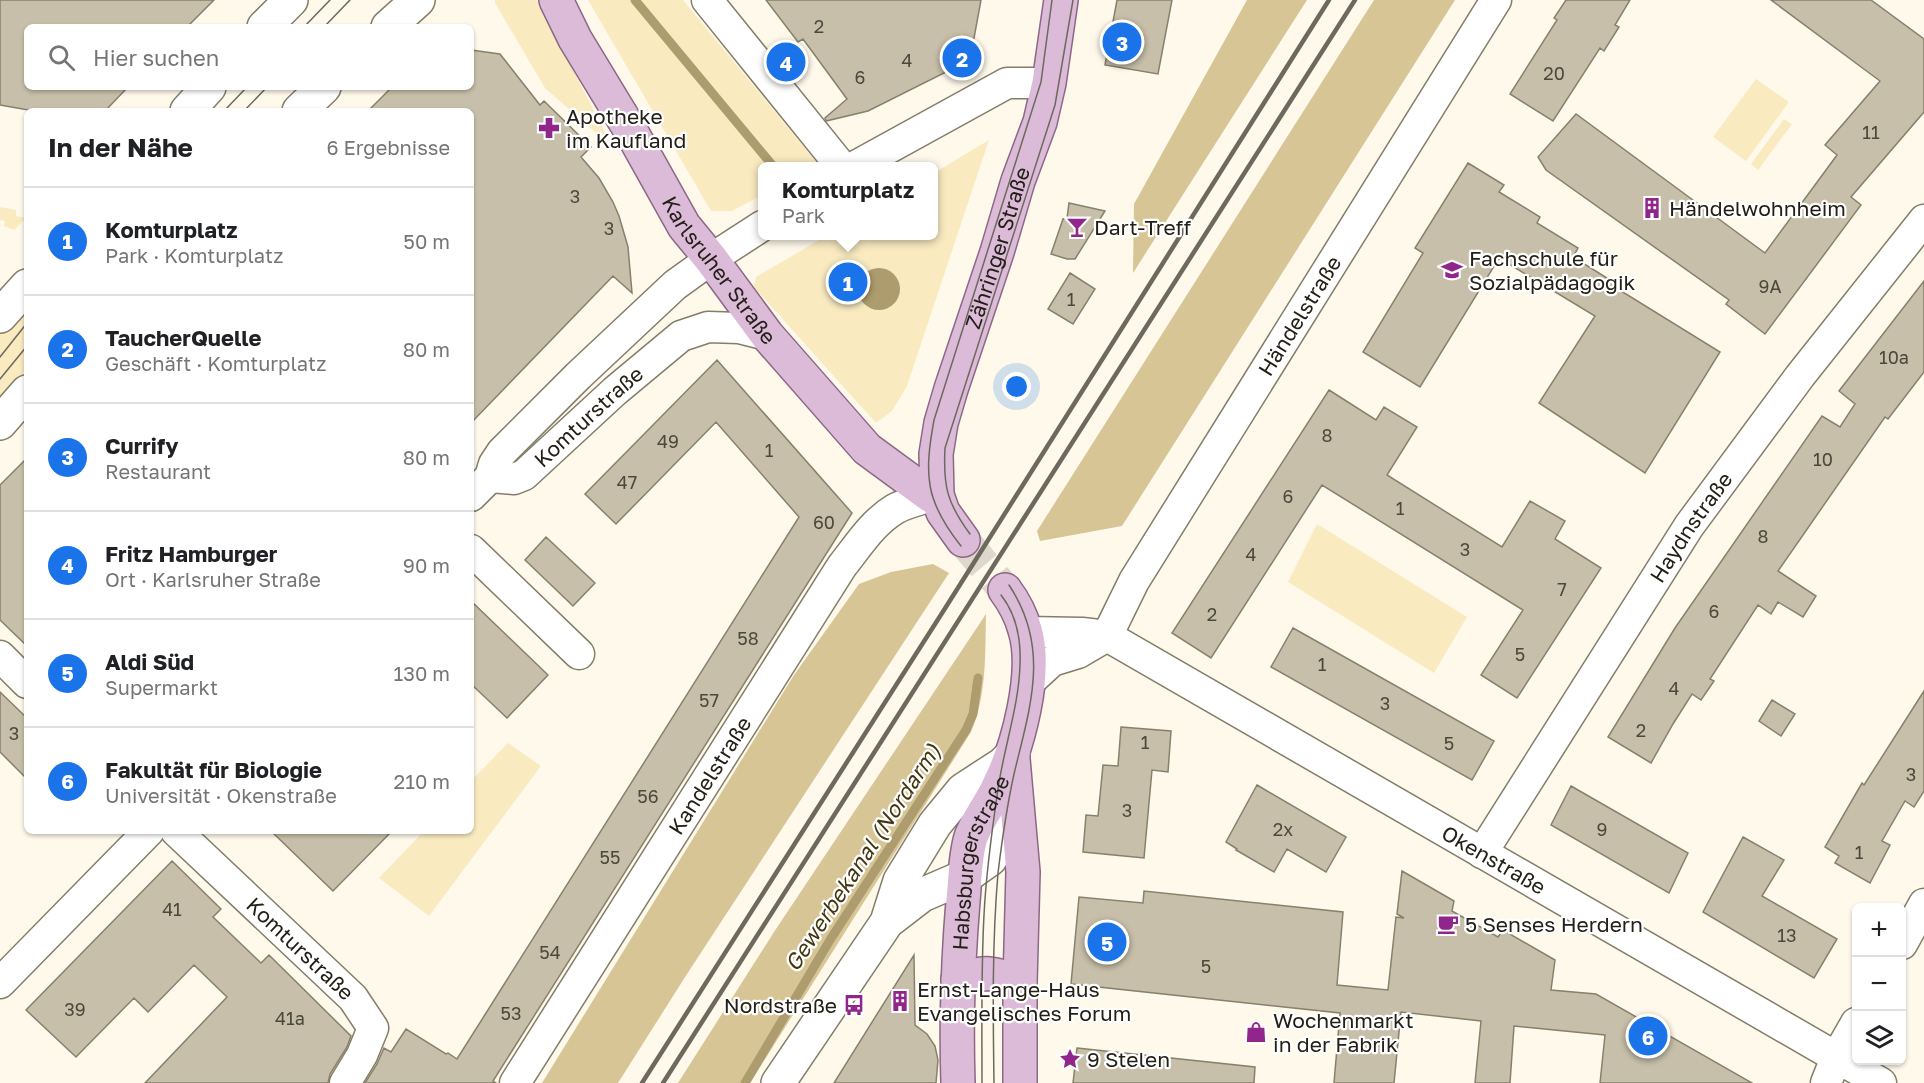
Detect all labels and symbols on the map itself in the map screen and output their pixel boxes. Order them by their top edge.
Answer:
house number: 2 [814,15,824,37]
pin: 3 [1102,20,1142,64]
pin: 2 [942,36,982,80]
pin: 4 [766,40,806,84]
house number: 4 [902,49,913,71]
house number: 20 [1543,62,1565,84]
house number: 6 [855,66,865,88]
place label: Apotheke im Kaufland [566,103,686,153]
pharmacy icon: Apotheke im Kaufland [537,116,561,140]
house number: 11 [1862,121,1880,143]
street label: Zähringer Straße [959,163,1035,332]
house number: 3 [570,185,580,207]
street label: Karlsruher Straße [657,191,782,349]
place label: Händelwohnheim [1669,195,1846,221]
building icon: Händelwohnheim [1640,196,1664,220]
place label: Dart-Treff [1094,214,1191,240]
bar icon: Dart-Treff [1065,215,1089,239]
house number: 3 [604,217,614,239]
place label: Fachschule für Sozialpädagogik [1469,245,1636,295]
street label: Händelstraße [1252,251,1346,380]
school or university icon: Fachschule für Sozialpädagogik [1440,258,1464,282]
pin: 1 [828,260,868,304]
house number: 9A [1759,275,1781,297]
house number: 1 [1067,288,1076,310]
house number: 10a [1879,346,1909,368]
street label: Komturstraße [528,360,648,472]
your location [1002,372,1031,401]
house number: 8 [1322,424,1332,446]
house number: 49 [657,430,679,452]
house number: 1 [765,439,774,461]
house number: 10 [1813,448,1833,470]
street label: Haydnstraße [1644,467,1738,587]
house number: 47 [617,471,637,493]
house number: 6 [1283,485,1293,507]
house number: 1 [1396,497,1405,519]
house number: 60 [813,511,835,533]
house number: 8 [1758,525,1768,547]
house number: 3 [1460,538,1470,560]
house number: 4 [1246,543,1257,565]
house number: 7 [1557,578,1567,600]
house number: 6 [1709,600,1719,622]
house number: 2 [1207,603,1217,625]
house number: 58 [737,627,759,649]
house number: 5 [1515,643,1525,665]
house number: 1 [1318,653,1327,675]
house number: 4 [1669,677,1680,699]
house number: 57 [699,689,719,711]
house number: 3 [1380,692,1390,714]
street label: Kandelstraße [663,711,757,839]
house number: 2 [1636,719,1646,741]
house number: 3 [9,722,19,744]
house number: 1 [1141,731,1150,753]
house number: 5 [1444,732,1454,754]
water label: Gewerbekanal (Nordarm) [778,738,946,976]
house number: 3 [1906,763,1916,785]
street label: Habsburgerstraße [947,771,1015,951]
house number: 56 [637,785,659,807]
house number: 3 [1122,799,1132,821]
house number: 2x [1273,818,1293,840]
house number: 9 [1597,818,1607,840]
street label: Okenstraße [1437,819,1551,900]
house number: 1 [1855,841,1864,863]
house number: 55 [600,846,620,868]
street label: Komturstraße [241,891,360,1005]
house number: 41 [162,898,182,920]
place label: 5 Senses Herdern [1465,911,1643,937]
cafe icon: 5 Senses Herdern [1436,912,1460,936]
pin: 5 [1088,920,1126,964]
house number: 13 [1777,924,1797,946]
house number: 54 [539,941,561,963]
house number: 5 [1201,955,1211,977]
place label: Ernst-Lange-Haus Evangelisches Forum [917,976,1131,1026]
building icon: Ernst-Lange-Haus Evangelisches Forum [888,989,912,1013]
place label: Nordstraße [724,992,837,1018]
bus stop icon: Nordstraße [842,993,866,1017]
house number: 39 [64,998,86,1020]
house number: 53 [501,1002,521,1024]
house number: 41a [275,1007,305,1029]
place label: Wochenmarkt in der Fabrik [1273,1007,1414,1057]
pin: 6 [1628,1014,1668,1058]
shop icon: Wochenmarkt in der Fabrik [1244,1020,1268,1044]
place label: 9 Stelen [1087,1046,1170,1072]
place icon: 9 Stelen [1058,1047,1082,1071]

